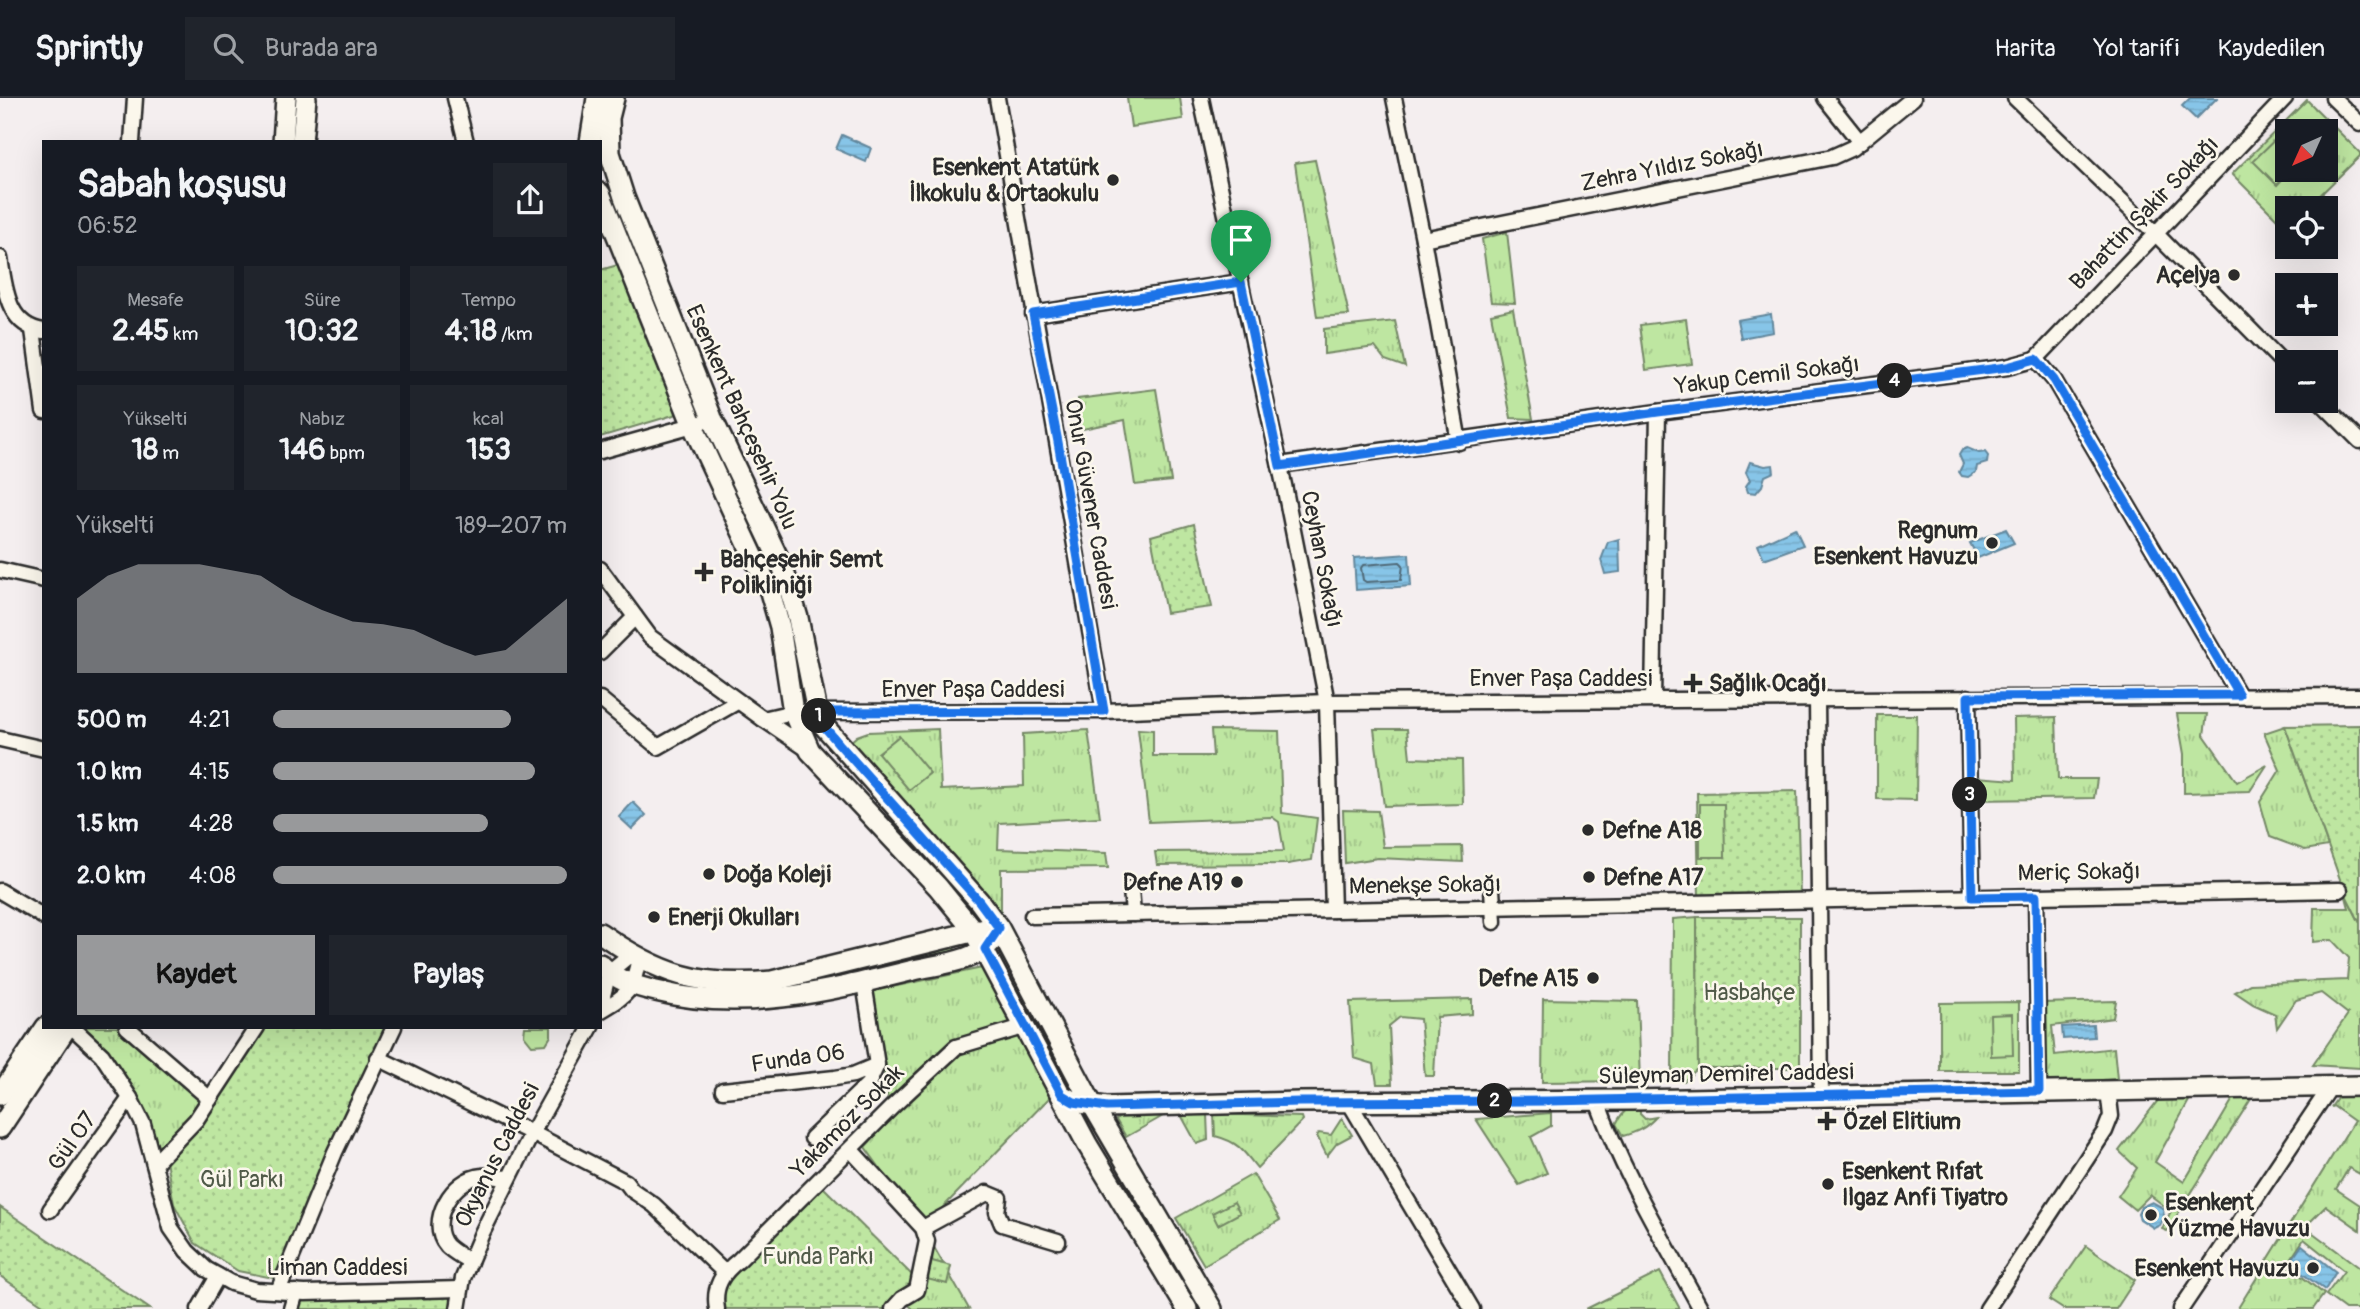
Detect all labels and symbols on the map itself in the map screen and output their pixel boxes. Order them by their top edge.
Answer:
north arrow [2275,119,2338,182]
street label: Bahattin Şakir Sokağı [2063,130,2225,296]
street label: Zehra Yıldız Sokağı [1578,134,1766,198]
place label: Esenkent Atatürk İlkokulu & Ortaokulu [909,153,1099,208]
marker: Esenkent Atatürk İlkokulu & Ortaokulu [1105,172,1121,188]
pin [1211,210,1271,282]
place label: Açelya [2156,261,2220,290]
marker: Açelya [2226,267,2242,283]
street label: Esenkent Bahçeşehir Yolu [679,300,805,534]
street label: Yakup Cemil Sokağı [1672,349,1861,401]
pin: 4 [1878,364,1912,398]
street label: Onur Güvener Caddesi [1058,397,1124,611]
street label: Ceyhan Sokağı [1295,488,1349,630]
place label: Regnum Esenkent Havuzu [1814,516,1978,571]
marker: Regnum Esenkent Havuzu [1984,535,2000,551]
place label: Bahçeşehir Semt Polikliniği [720,545,884,600]
marker: Bahçeşehir Semt Polikliniği [694,562,714,582]
street label: Enver Paşa Caddesi [1470,664,1652,693]
place label: Sağlık Ocağı [1709,669,1827,698]
marker: Sağlık Ocağı [1683,673,1703,693]
street label: Enver Paşa Caddesi [882,675,1064,704]
pin: 1 [802,698,836,734]
pin: 3 [1952,778,1988,812]
place label: Defne A18 [1602,816,1702,845]
marker: Defne A18 [1580,822,1596,838]
street label: Meriç Sokağı [2017,856,2141,888]
place label: Doğa Koleji [723,860,831,889]
place label: Defne A17 [1603,863,1704,892]
marker: Doğa Koleji [701,866,717,882]
place label: Defne A19 [1123,868,1223,897]
street label: Menekşe Sokağı [1349,869,1501,901]
marker: Defne A17 [1581,869,1597,885]
marker: Defne A19 [1229,874,1245,890]
place label: Enerji Okulları [668,903,800,932]
marker: Enerji Okulları [646,909,662,925]
place label: Defne A15 [1478,964,1579,993]
marker: Defne A15 [1585,970,1601,986]
park label: Hasbahçe [1703,978,1795,1007]
street label: Funda 06 [749,1037,847,1079]
street label: Süleyman Demirel Caddesi [1598,1057,1854,1091]
street label: Yakamoz Sokak [783,1058,910,1185]
street label: Okyanus Caddesi [448,1078,546,1232]
pin: 2 [1478,1084,1512,1118]
street label: Gül 07 [41,1106,103,1176]
place label: Özel Elitium [1843,1107,1961,1136]
marker: Özel Elitium [1817,1111,1837,1131]
place label: Esenkent Rıfat Ilgaz Anfi Tiyatro [1842,1157,2009,1212]
park label: Gül Parkı [200,1165,284,1194]
marker: Esenkent Rıfat Ilgaz Anfi Tiyatro [1820,1176,1836,1192]
place label: Esenkent Yüzme Havuzu [2164,1188,2310,1243]
marker: Esenkent Yüzme Havuzu [2143,1207,2159,1223]
park label: Funda Parkı [762,1242,874,1271]
street label: Liman Caddesi [266,1253,408,1282]
place label: Esenkent Havuzu [2135,1254,2299,1283]
marker: Esenkent Havuzu [2305,1260,2321,1276]

